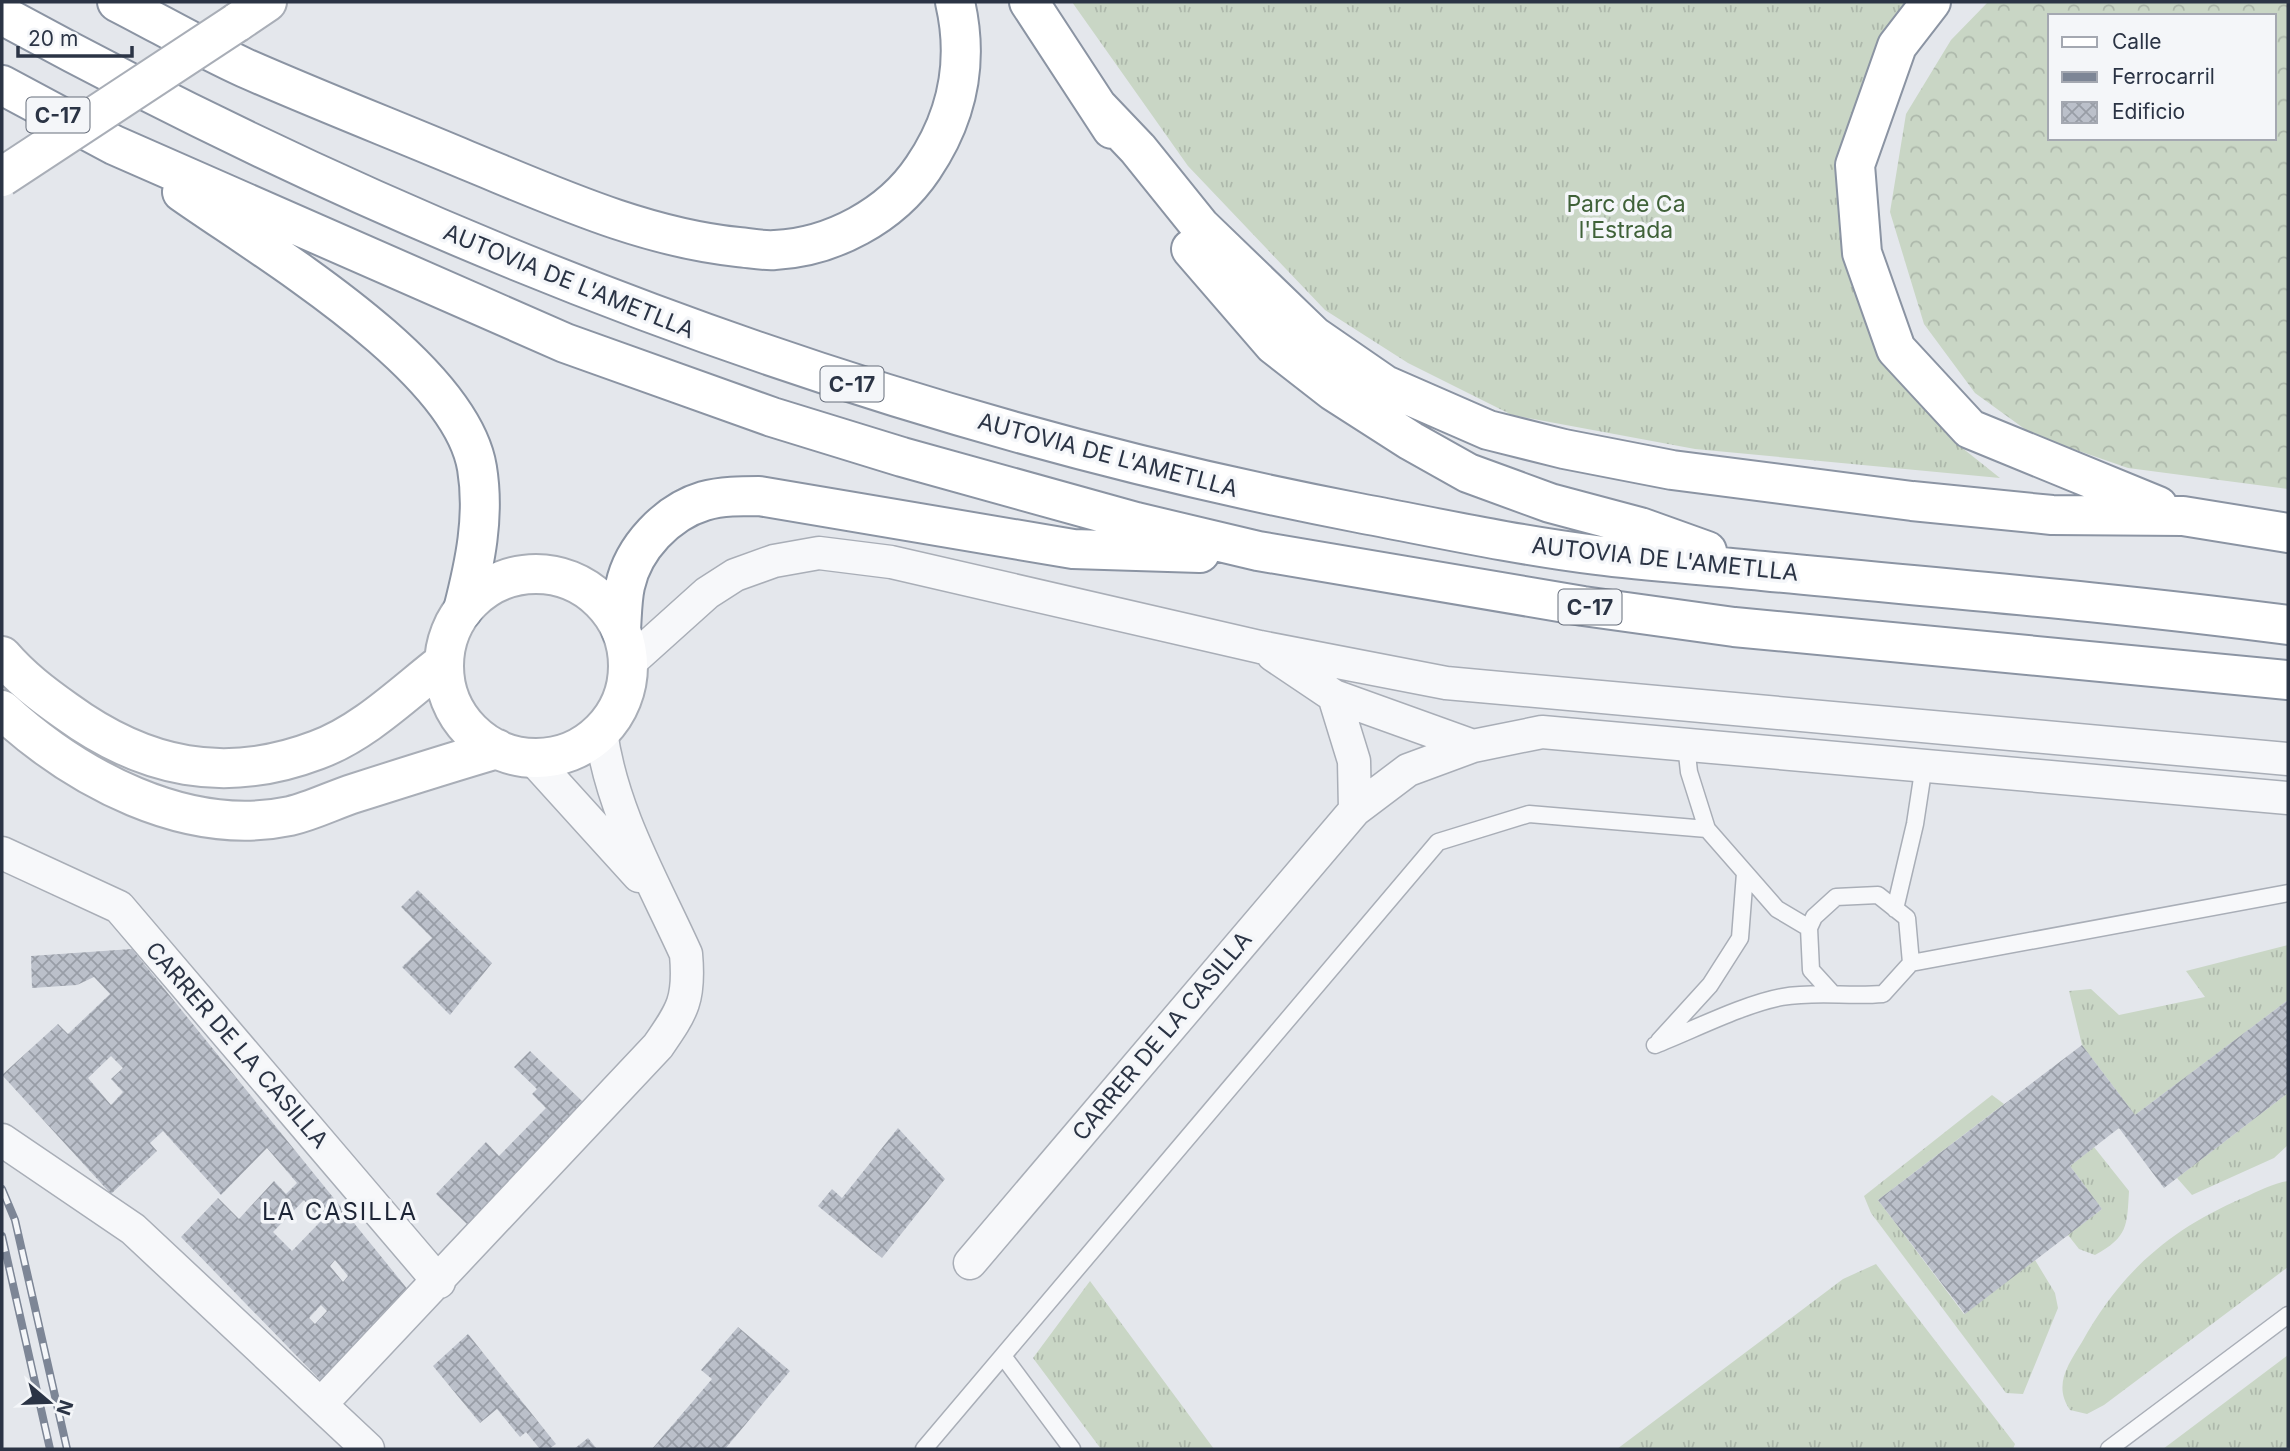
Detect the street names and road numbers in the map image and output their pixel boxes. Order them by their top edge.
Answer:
road number: C-17 [27,97,90,132]
street label: AUTOVIA DE L'AMETLLA [440,218,699,344]
road number: C-17 [820,366,884,402]
street label: AUTOVIA DE L'AMETLLA [975,407,1241,503]
street label: AUTOVIA DE L'AMETLLA [1530,531,1800,587]
road number: C-17 [1558,590,1622,624]
street label: CARRER DE LA CASILLA [1066,926,1258,1146]
street label: CARRER DE LA CASILLA [140,936,334,1154]

